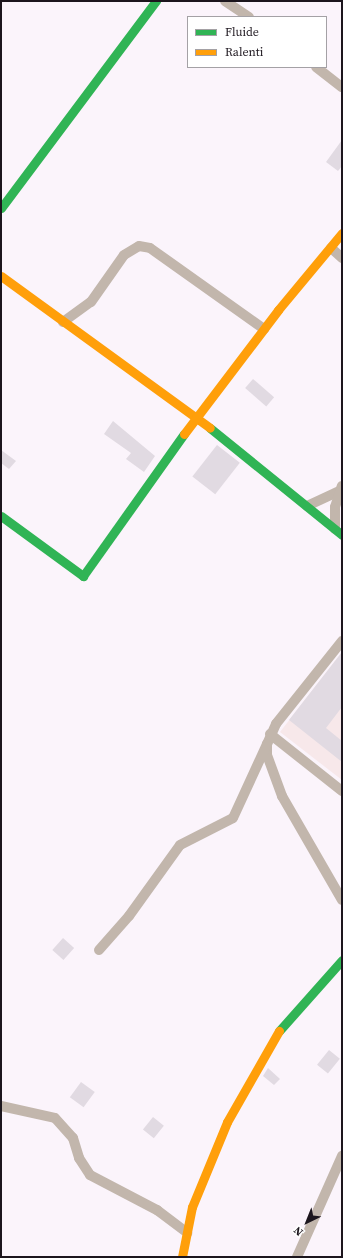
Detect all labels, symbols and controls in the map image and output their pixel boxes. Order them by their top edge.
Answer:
legend [187,16,327,68]
text: Fluide [225,24,259,40]
text: Ralenti [225,44,263,60]
north arrow [287,1202,327,1242]
text: N [290,1223,307,1239]

